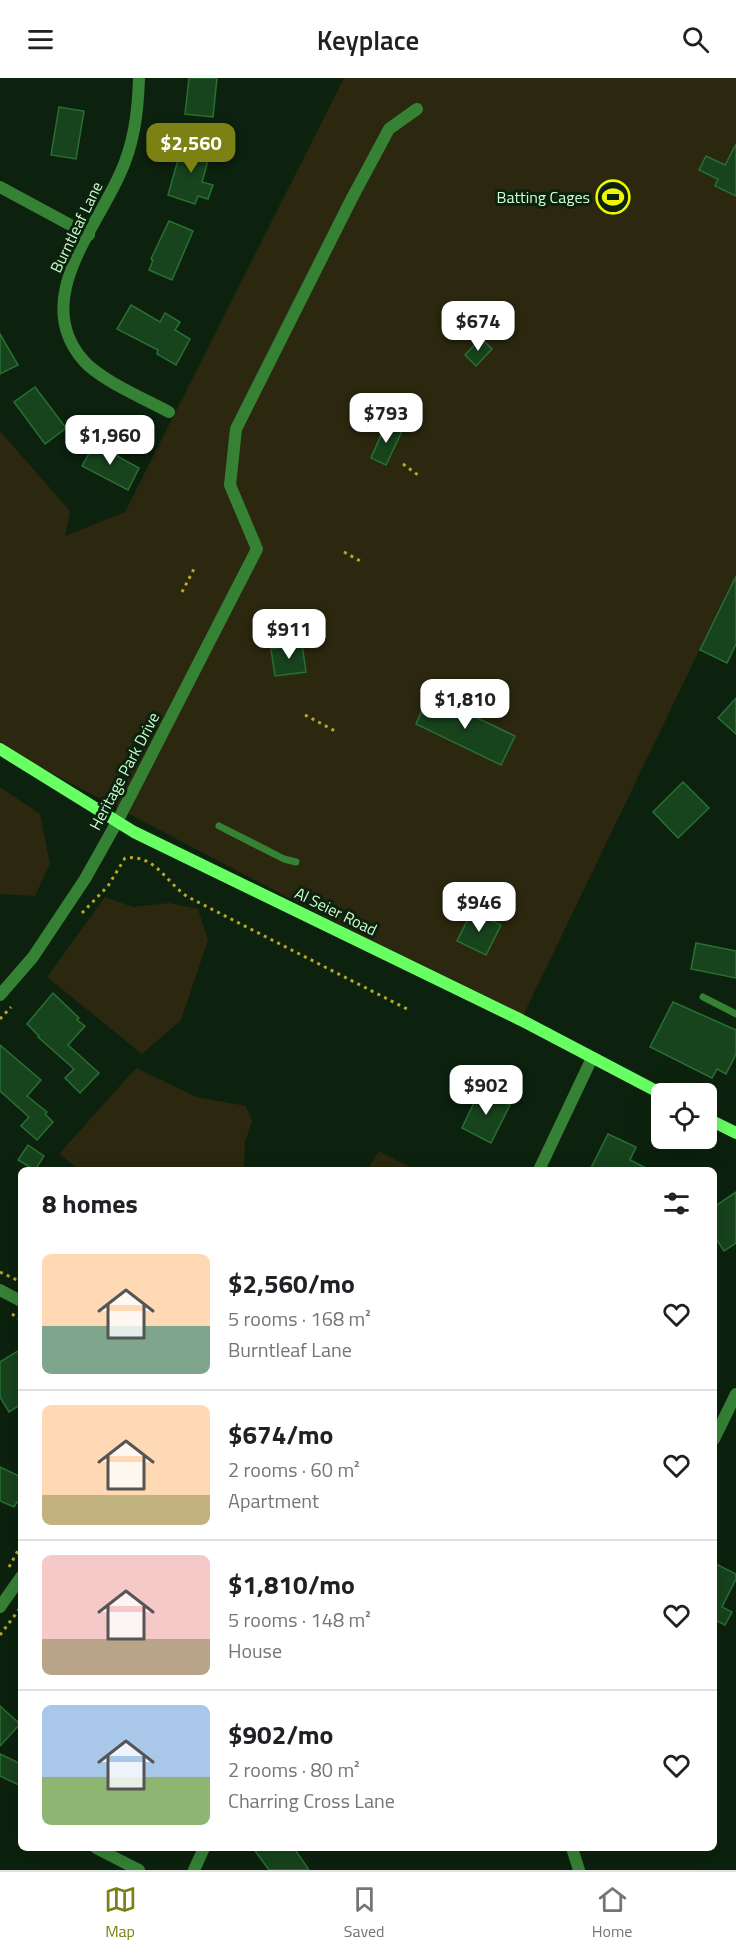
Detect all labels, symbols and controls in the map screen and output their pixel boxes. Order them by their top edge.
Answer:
text: Keyplace [317,19,419,60]
icon: menu [24,23,57,56]
icon: search [679,23,712,56]
pin: $2,560 [142,123,240,174]
text: $2,560 [160,127,222,158]
street label: Burntleaf Lane [44,177,108,277]
sports icon: Batting Cages [595,179,631,215]
place label: Batting Cages [497,185,590,209]
pin: $674 [442,301,514,352]
text: $674 [456,305,500,336]
pin: $793 [350,393,422,444]
text: $793 [364,397,408,428]
pin: $1,960 [61,415,159,466]
text: $1,960 [79,419,141,450]
pin: $911 [253,609,325,660]
text: $911 [267,613,311,644]
pin: $1,810 [416,679,514,730]
text: $1,810 [434,683,496,714]
street label: Heritage Park Drive [83,708,165,834]
street label: Al Seier Road [291,881,381,941]
pin: $946 [443,882,515,933]
text: $946 [457,886,501,917]
pin: $902 [450,1065,522,1116]
text: $902 [464,1069,508,1100]
map controls [651,1083,717,1149]
button: locate [651,1083,717,1149]
text: 8 homes [42,1184,138,1223]
icon: filters [660,1187,693,1220]
text: $2,560/mo [228,1264,355,1303]
icon: home [90,1278,162,1350]
icon: heart [660,1298,693,1331]
text: 5 rooms · 168 m² [228,1303,371,1334]
text: Burntleaf Lane [228,1334,352,1365]
text: $674/mo [228,1415,333,1454]
icon: home [90,1429,162,1501]
icon: heart [660,1449,693,1482]
text: 2 rooms · 60 m² [228,1454,360,1485]
text: Apartment [228,1485,319,1516]
text: $1,810/mo [228,1565,355,1604]
icon: home [90,1579,162,1651]
icon: heart [660,1599,693,1632]
text: 5 rooms · 148 m² [228,1604,371,1635]
text: House [228,1635,282,1666]
text: $902/mo [228,1715,333,1754]
icon: home [90,1729,162,1801]
icon: heart [660,1749,693,1782]
text: 2 rooms · 80 m² [228,1754,360,1785]
text: Charring Cross Lane [228,1785,395,1816]
tab: Map [104,1883,137,1943]
tab: Saved [344,1883,385,1943]
tab: Home [592,1883,632,1943]

